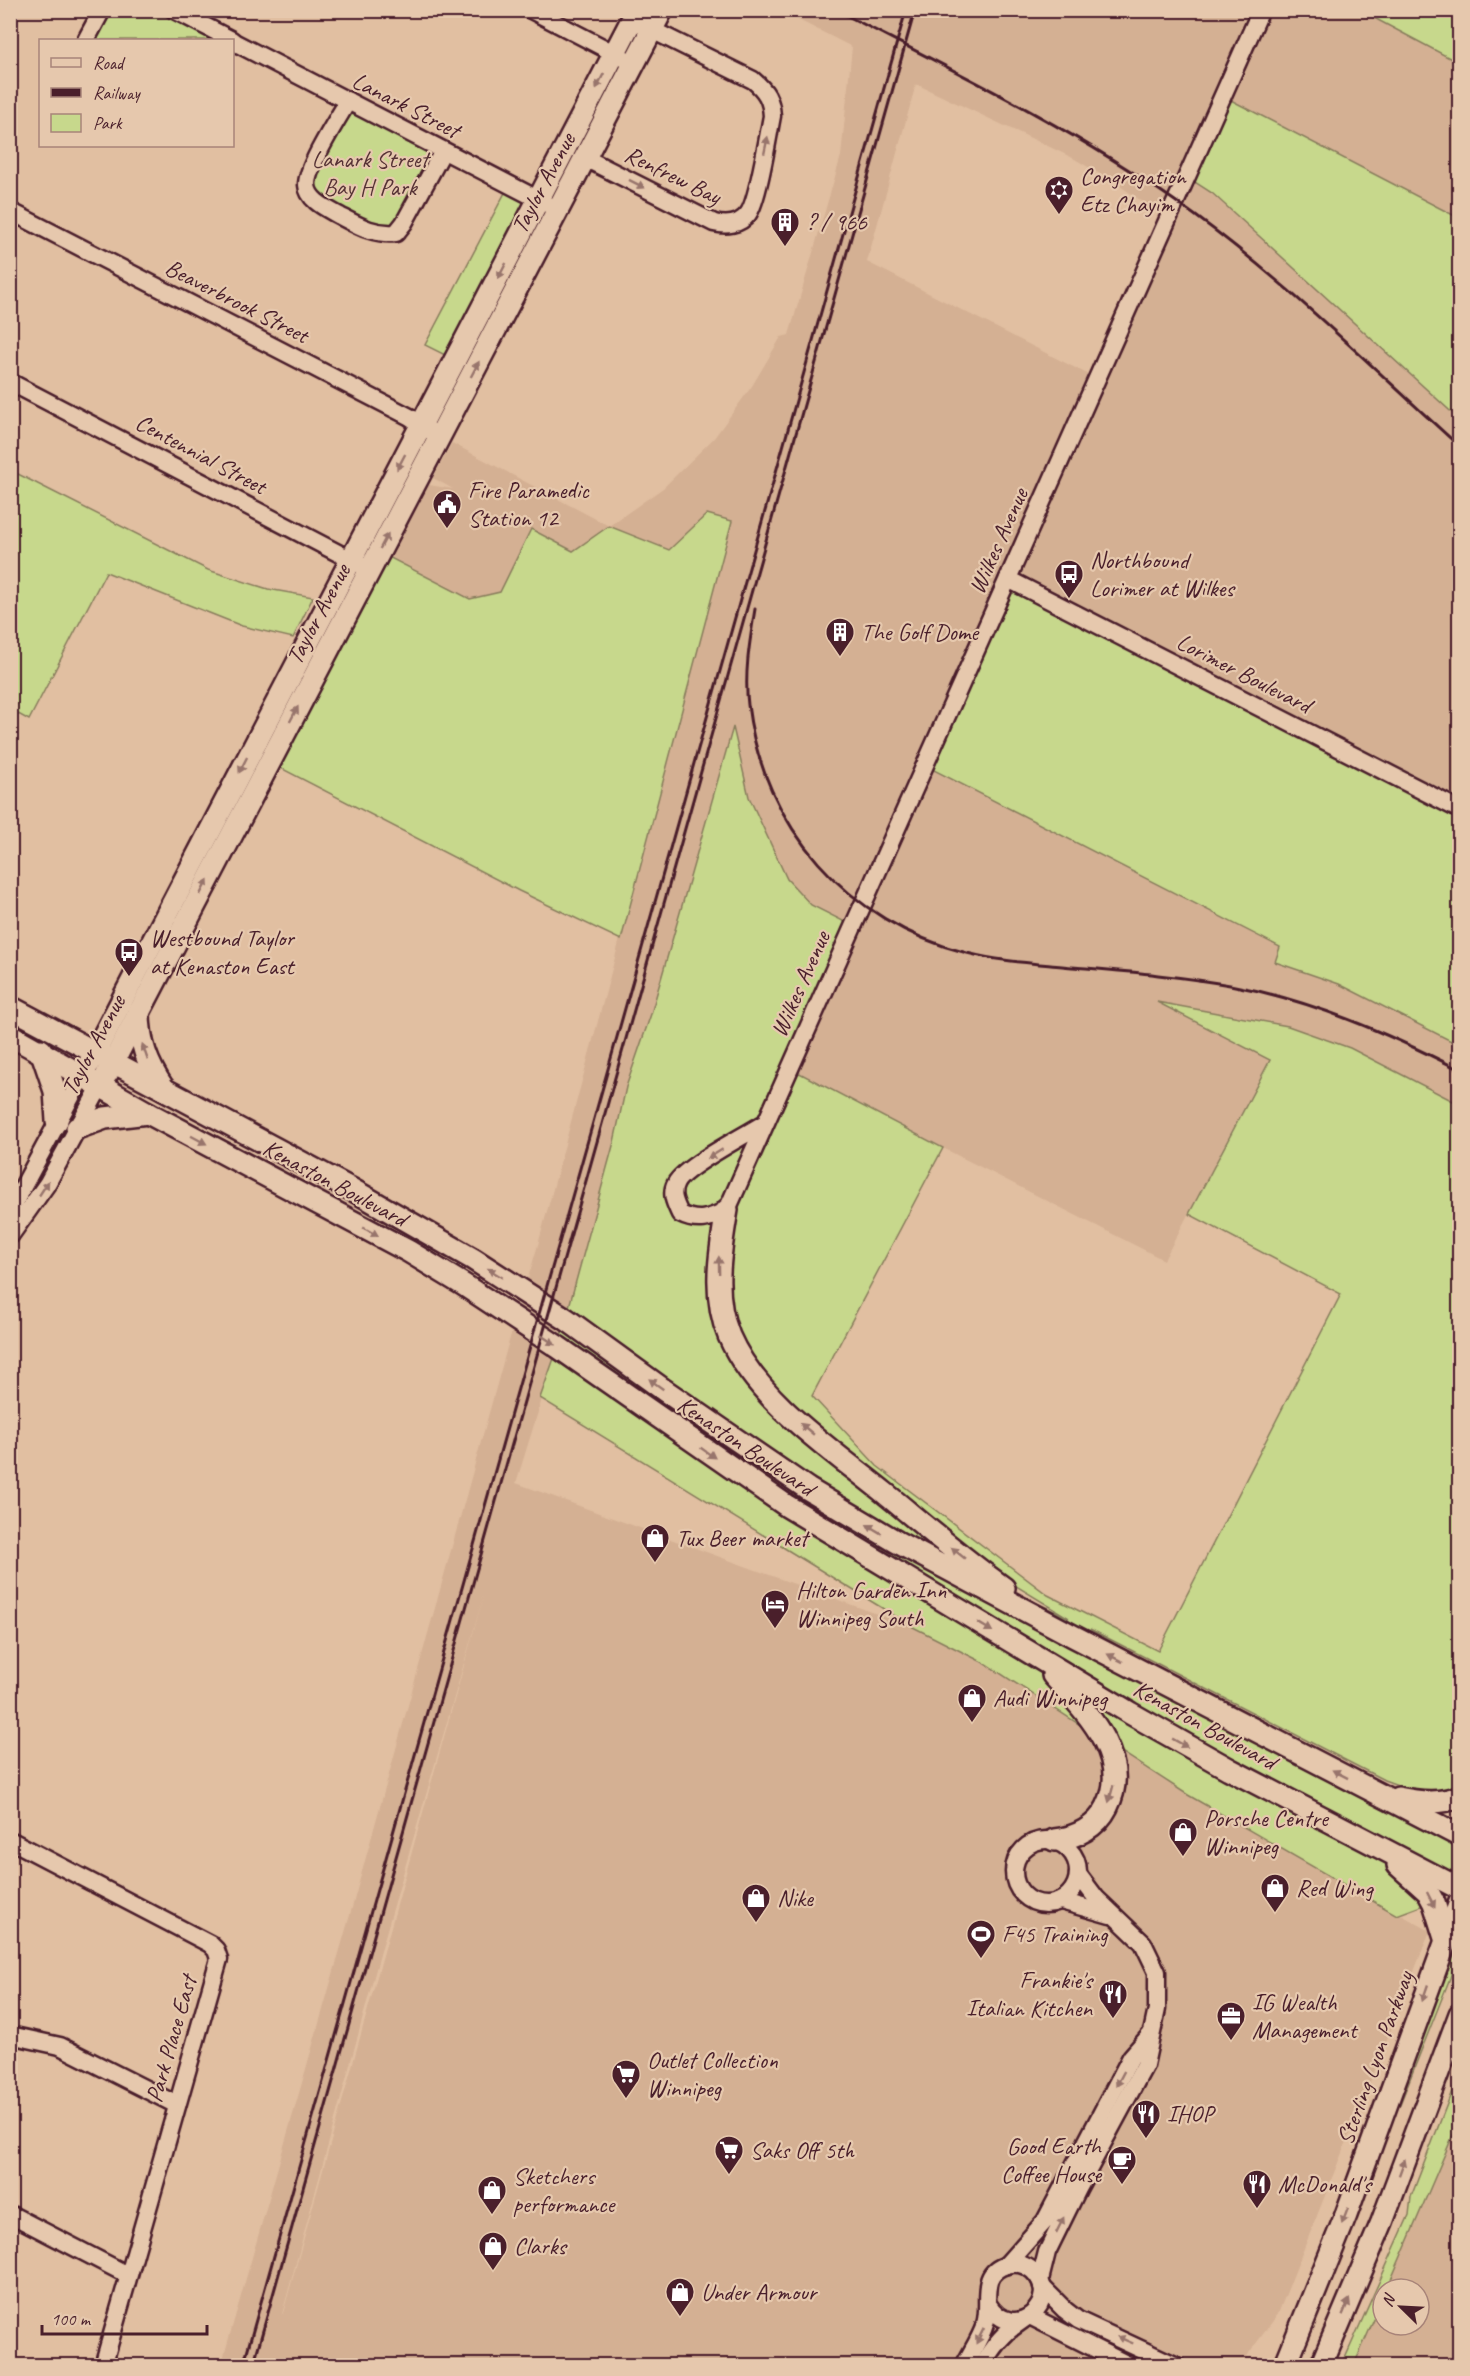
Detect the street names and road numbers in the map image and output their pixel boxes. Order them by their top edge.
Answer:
street label: Lanark Street [347,65,467,146]
street label: Taylor Avenue [504,126,583,238]
street label: Renfrew Bay [620,139,728,212]
street label: Beaverbrook Street [160,252,315,351]
street label: Centennial Street [130,407,273,502]
street label: Wilkes Avenue [961,482,1035,598]
street label: Taylor Avenue [279,557,358,669]
street label: Lorimer Boulevard [1172,626,1319,721]
street label: Wilkes Avenue [763,925,837,1041]
street label: Taylor Avenue [54,988,133,1100]
street label: Kenaston Boulevard [258,1133,415,1235]
street label: Kenaston Boulevard [672,1389,823,1505]
street label: Kenaston Boulevard [1128,1673,1285,1778]
street label: Sterling Lyon Parkway [1330,1966,1421,2149]
street label: Park Place East [139,1969,204,2106]

